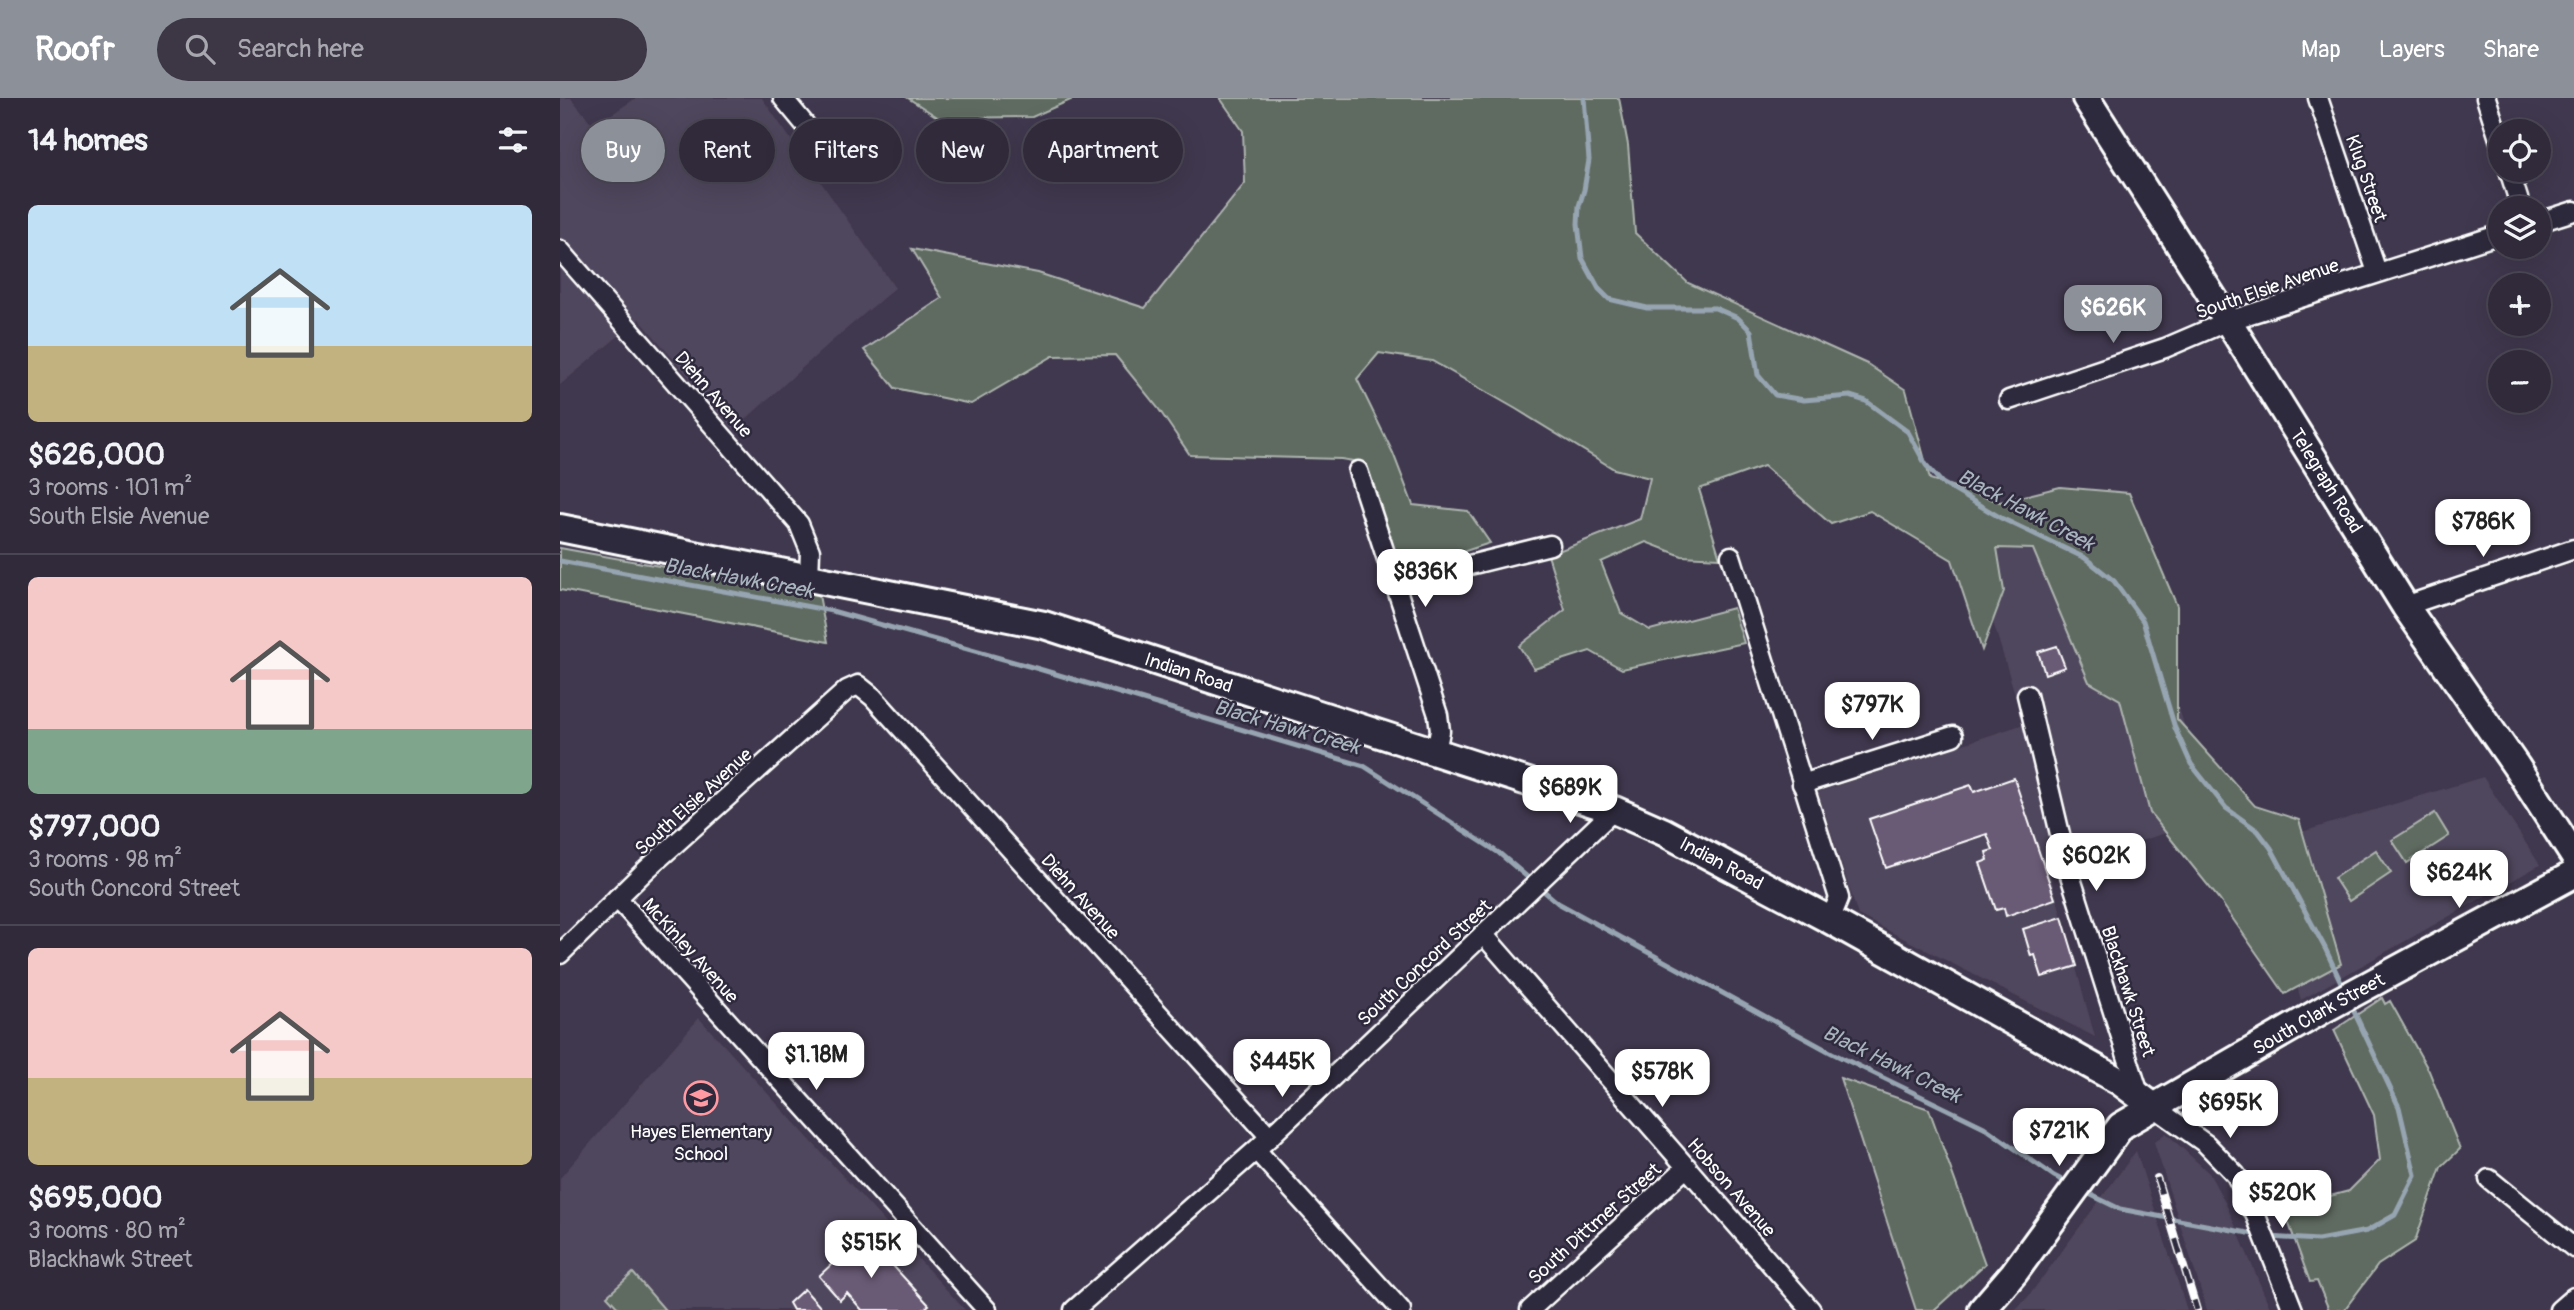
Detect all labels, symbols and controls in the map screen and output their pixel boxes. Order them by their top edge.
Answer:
search box [157,18,647,81]
text: Roofr [35,29,115,70]
icon: search [181,30,219,68]
text: Search here [237,33,364,65]
text: Map [2301,35,2341,64]
text: Layers [2379,35,2445,64]
text: Share [2483,35,2539,64]
chip: Buy [581,119,665,182]
chip: Rent [679,119,775,182]
chip: Filters [789,119,902,182]
chip: New [916,119,1009,182]
chip: Apartment [1023,119,1183,182]
map controls [2488,119,2551,413]
button: locate [2488,119,2551,182]
icon: filters [494,121,532,159]
text: 14 homes [28,122,148,159]
street label: Klug Street [2340,132,2392,225]
button: layers [2488,196,2551,259]
icon: home [217,250,343,376]
street label: South Elsie Avenue [2193,253,2343,325]
button: + [2488,273,2551,336]
pin: $626K [2064,286,2162,345]
text: $626K [2080,293,2146,322]
street label: Diehn Avenue [669,346,758,443]
button: − [2488,350,2551,413]
street label: Telegraph Road [2284,424,2368,538]
text: $626,000 [28,436,165,473]
water label: Black Hawk Creek [1953,463,2101,559]
text: 3 rooms · 101 m² [28,473,192,502]
pin: $786K [2434,500,2532,559]
text: South Elsie Avenue [28,502,209,531]
text: $786K [2451,507,2515,536]
pin: $836K [1376,550,1474,609]
water label: Black Hawk Creek [662,552,818,605]
text: $836K [1393,557,1457,586]
icon: home [217,622,343,748]
street label: Indian Road [1141,647,1236,699]
pin: $797K [1823,682,1921,742]
text: $797K [1841,690,1903,719]
water label: Black Hawk Creek [1211,694,1365,762]
street label: South Elsie Avenue [630,742,758,861]
pin: $689K [1521,766,1619,825]
text: $689K [1538,773,1602,802]
text: $797,000 [28,808,161,845]
street label: Indian Road [1675,832,1767,896]
pin: $602K [2047,834,2145,893]
text: $602K [2062,841,2130,870]
text: 3 rooms · 98 m² [28,845,182,874]
street label: Diehn Avenue [1036,849,1125,945]
pin: $624K [2410,850,2508,910]
text: $624K [2426,858,2492,887]
text: South Concord Street [28,874,240,903]
street label: McKinley Avenue [637,893,744,1009]
street label: South Concord Street [1352,894,1497,1031]
street label: Blackhawk Street [2096,923,2161,1060]
street label: South Clark Street [2249,968,2389,1061]
icon: home [217,993,343,1119]
water label: Black Hawk Creek [1818,1019,1967,1111]
pin: $1.18M [759,1032,873,1092]
text: $1.18M [784,1040,848,1069]
pin: $445K [1233,1040,1331,1099]
text: $445K [1249,1047,1315,1076]
pin: $578K [1613,1049,1711,1109]
text: $578K [1631,1057,1693,1086]
school or university icon: Hayes Elementary School [682,1079,720,1117]
pin: $695K [2181,1080,2279,1140]
text: $695K [2198,1088,2262,1117]
pin: $721K [2010,1108,2108,1168]
text: $721K [2029,1116,2089,1145]
place label: Hayes Elementary School [630,1120,772,1166]
street label: Hobson Avenue [1682,1133,1781,1243]
street label: South Dittmer Street [1523,1157,1666,1290]
pin: $520K [2233,1170,2331,1230]
text: $520K [2248,1178,2316,1207]
text: $695,000 [28,1179,163,1216]
text: 3 rooms · 80 m² [28,1216,186,1245]
pin: $515K [822,1220,920,1280]
text: $515K [841,1228,901,1257]
text: Blackhawk Street [28,1245,192,1274]

